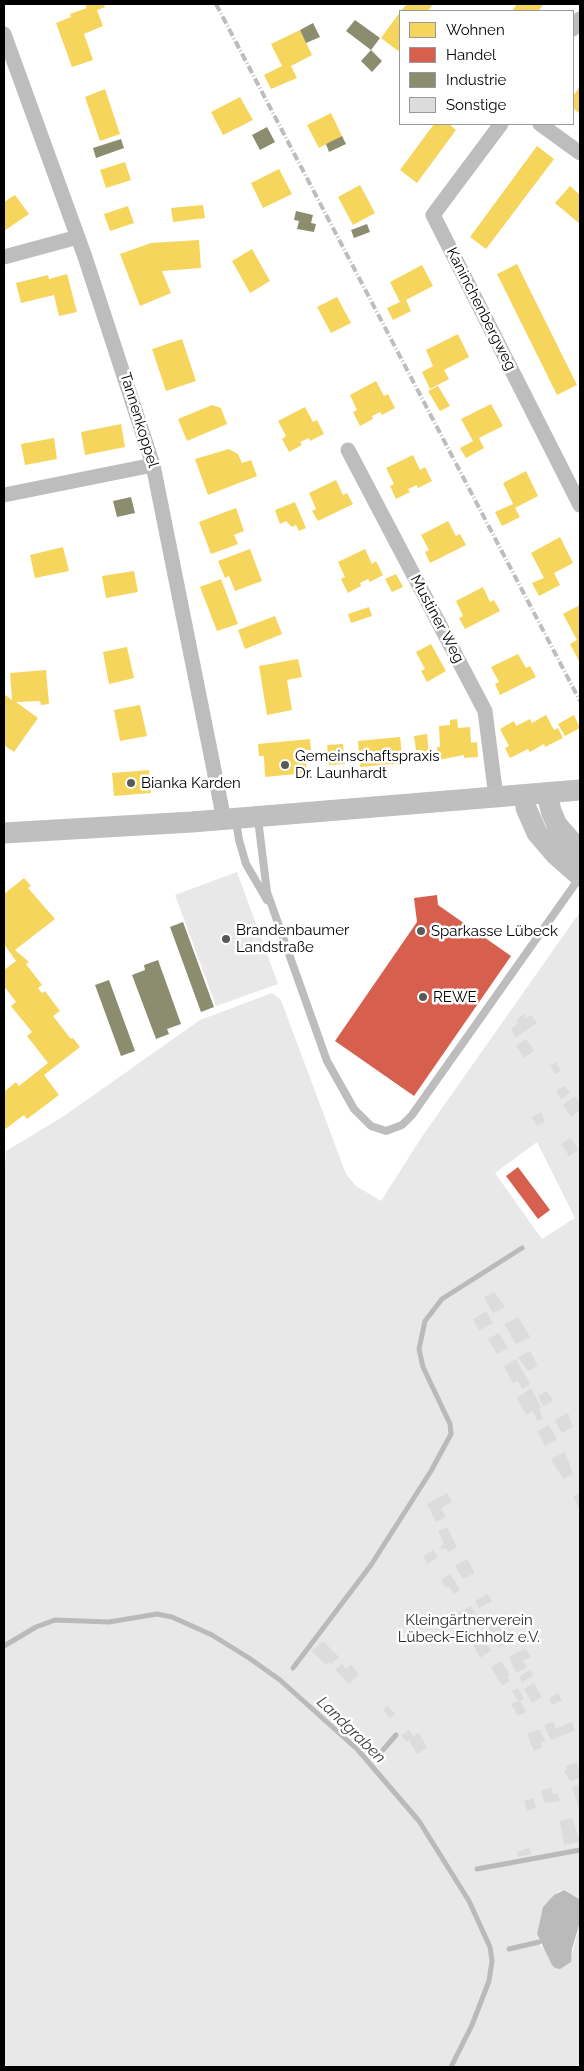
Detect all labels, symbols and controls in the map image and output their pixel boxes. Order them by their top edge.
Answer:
legend [399,10,574,125]
text: Wohnen [446,21,505,39]
text: Handel [446,46,496,64]
text: Industrie [446,71,506,89]
text: Sonstige [446,96,506,114]
street label: Kaninchenbergweg [442,245,520,373]
street label: Tannenkoppel [116,370,162,470]
street label: Mustiner Weg [406,572,468,666]
place label: Gemeinschaftspraxis Dr. Launhardt [295,747,439,782]
marker: Gemeinschaftspraxis Dr. Launhardt [279,759,291,771]
place label: Bianka Karden [141,774,241,792]
marker: Bianka Karden [125,777,137,789]
place label: Brandenbaumer Landstraße [236,921,349,956]
place label: Sparkasse Lübeck [431,922,558,940]
marker: Sparkasse Lübeck [415,925,427,937]
marker: Brandenbaumer Landstraße [220,933,232,945]
place label: REWE [433,988,477,1006]
marker: REWE [417,991,429,1003]
park label: Kleingärtnerverein Lübeck-Eichholz e.V. [398,1611,540,1646]
water label: Landgraben [313,1693,389,1767]

